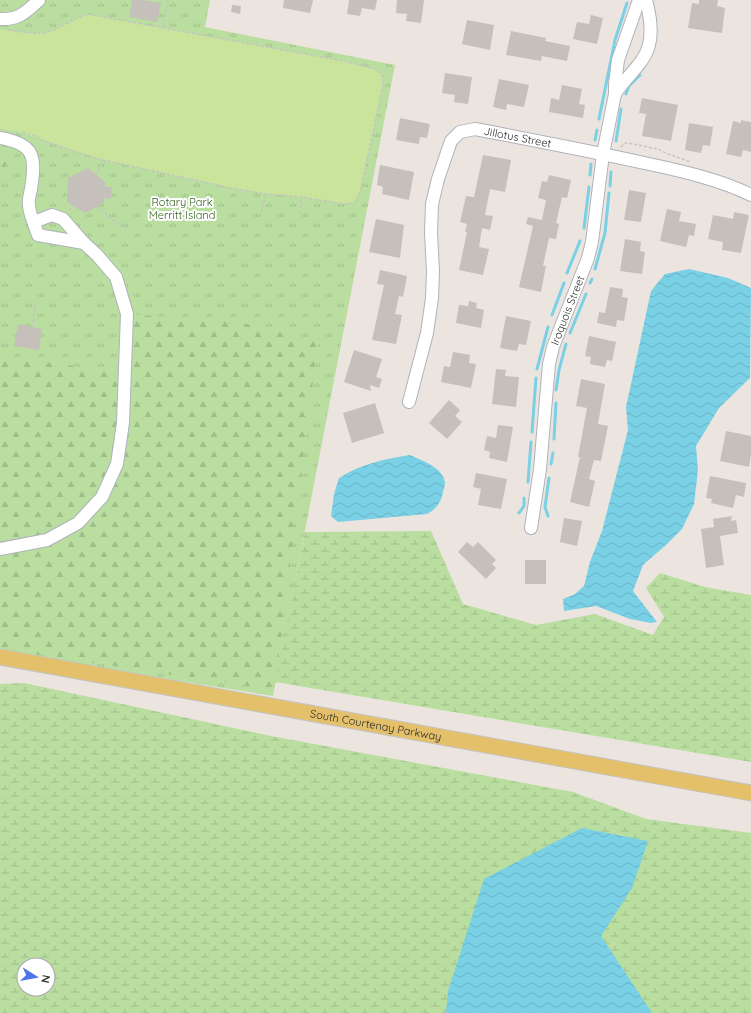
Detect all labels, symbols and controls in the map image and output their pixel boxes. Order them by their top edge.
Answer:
street label: Jillotus Street [483,124,553,151]
park label: Rotary Park Merritt Island [149,195,215,222]
street label: Iroquois Street [547,273,588,347]
street label: South Courtenay Parkway [309,706,443,744]
north arrow [16,957,56,997]
text: N [38,974,53,984]

